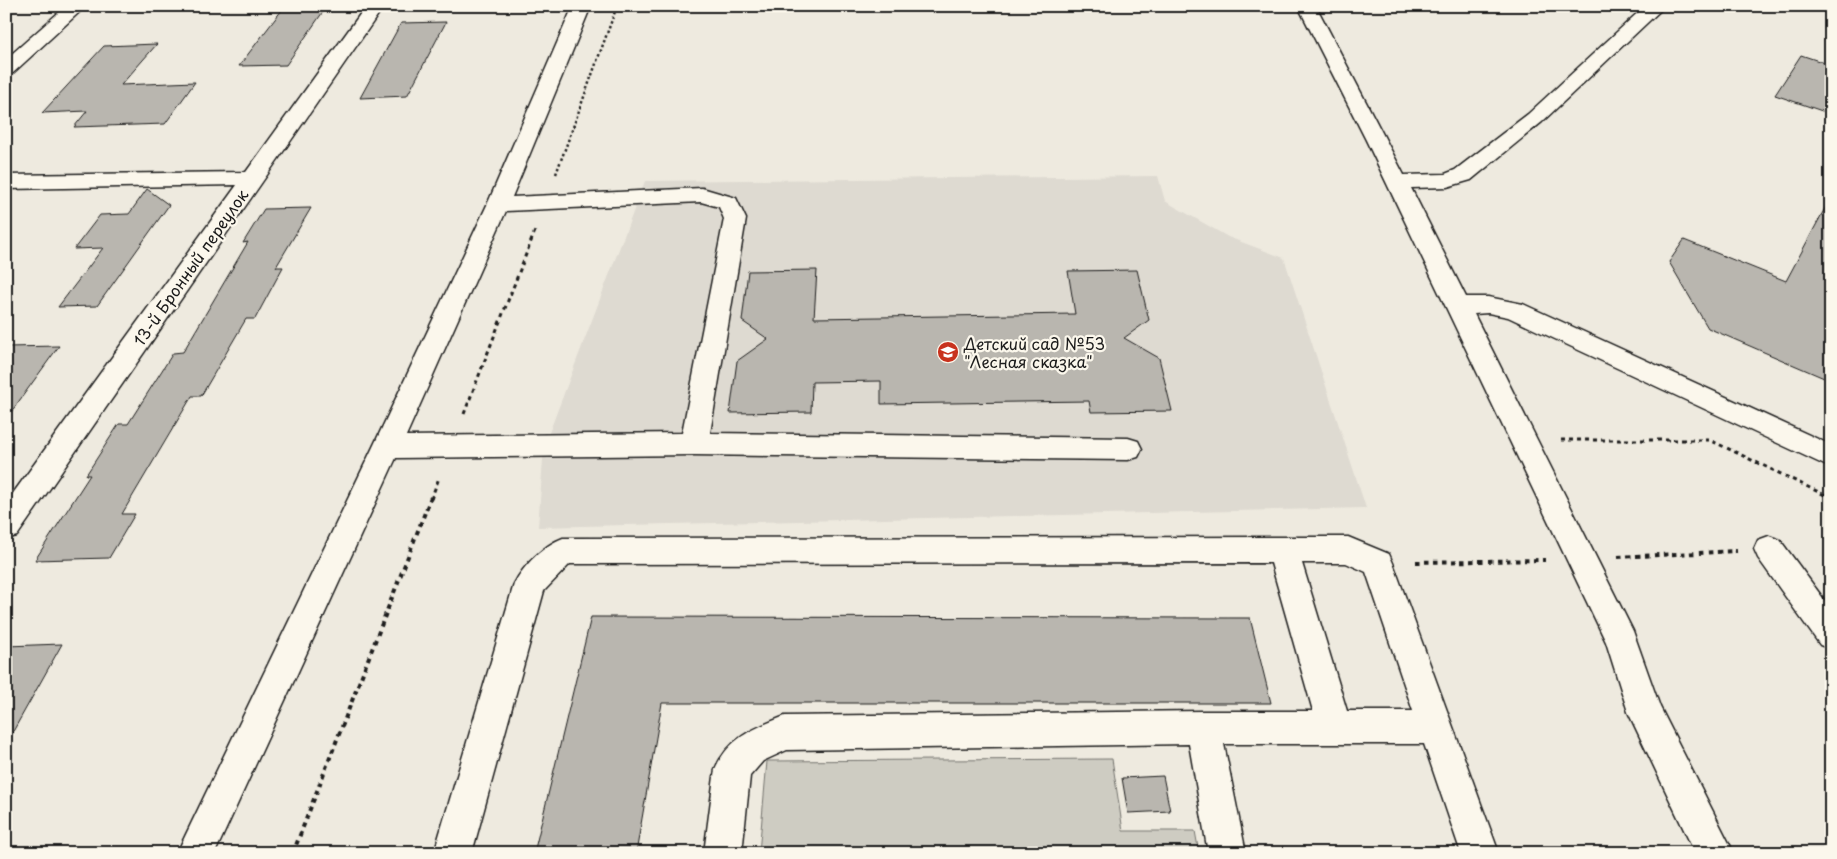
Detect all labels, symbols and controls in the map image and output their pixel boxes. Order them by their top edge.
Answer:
street label: 13-й Бронный переулок [127,183,254,350]
place label: Детский сад №53 "Лесная сказка" [963,331,1105,373]
school or university icon: Детский сад №53 "Лесная сказка" [936,340,960,364]

